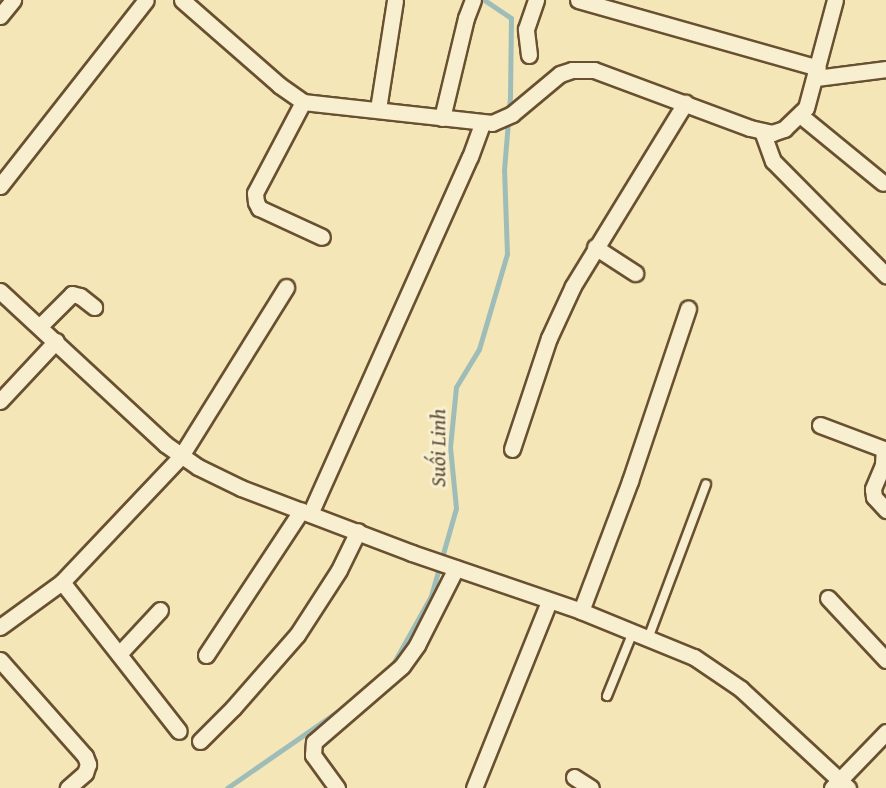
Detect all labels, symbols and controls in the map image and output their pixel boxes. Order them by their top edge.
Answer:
water label: Suối Linh [425,409,451,487]

